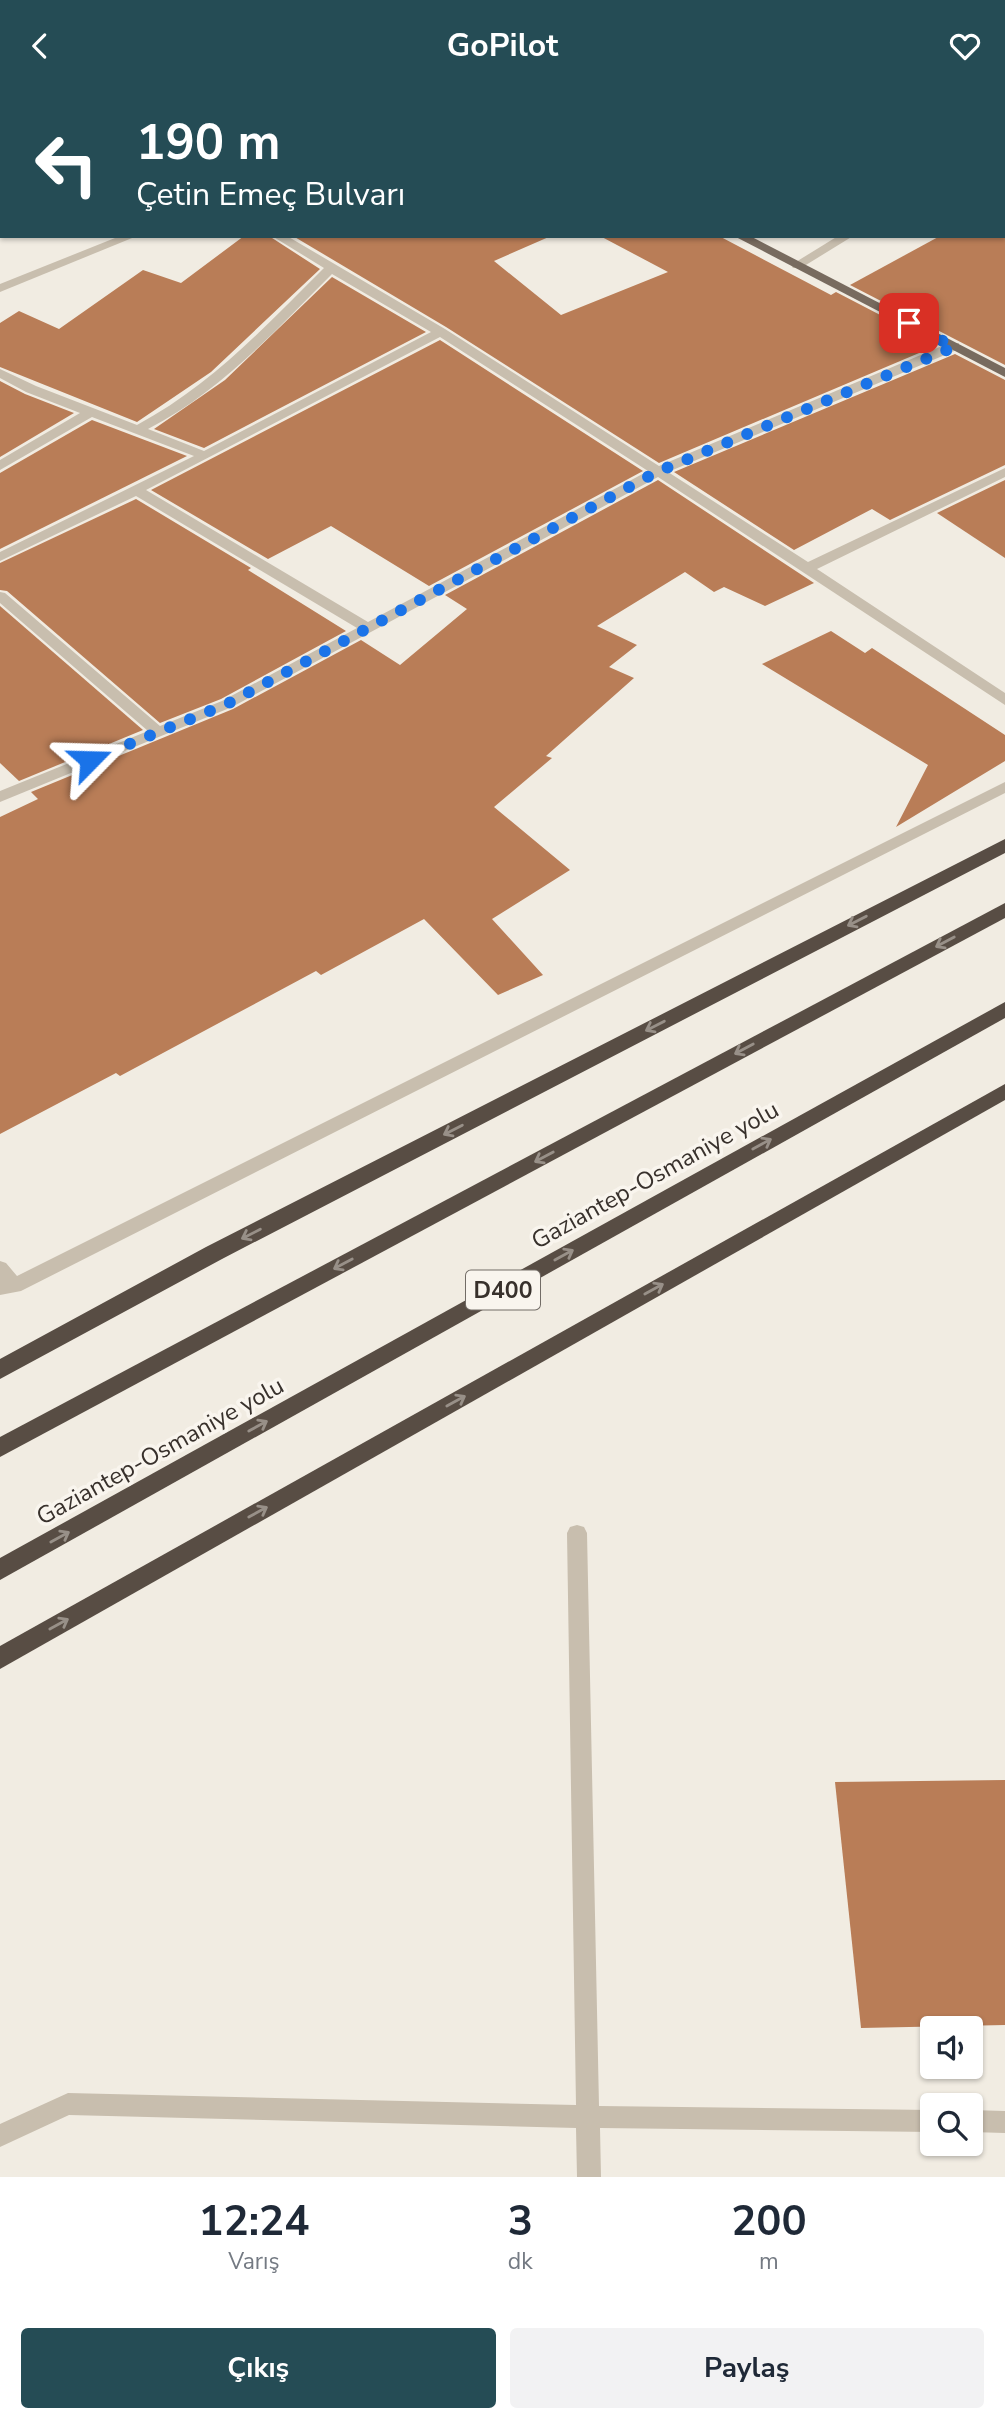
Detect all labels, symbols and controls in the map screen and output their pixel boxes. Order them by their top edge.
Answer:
text: GoPilot [447,24,558,67]
icon: back [21,27,59,65]
icon: heart [946,27,984,65]
text: 190 m [136,109,280,176]
icon: left [21,119,112,210]
text: Çetin Emeç Bulvarı [136,173,405,216]
pin [879,293,939,353]
icon: arrive [890,304,928,342]
position arrow [53,723,127,797]
one-way arrow [847,915,868,929]
one-way arrow [935,936,956,949]
one-way arrow [645,1019,666,1033]
one-way arrow [734,1043,755,1057]
street label: Gaziantep-Osmaniye yolu [526,1094,784,1256]
one-way arrow [443,1123,464,1137]
one-way arrow [752,1137,772,1151]
one-way arrow [534,1150,554,1164]
one-way arrow [241,1228,262,1242]
one-way arrow [553,1248,574,1261]
one-way arrow [333,1258,354,1271]
road number: D400 [466,1271,540,1309]
one-way arrow [643,1282,664,1295]
street label: Gaziantep-Osmaniye yolu [31,1370,289,1532]
one-way arrow [445,1394,465,1408]
one-way arrow [248,1419,268,1433]
one-way arrow [247,1505,267,1519]
one-way arrow [49,1530,69,1544]
one-way arrow [49,1617,69,1631]
map controls [920,2016,983,2156]
button: sound [920,2016,983,2079]
button: search [920,2093,983,2156]
text: 12:24 [198,2193,309,2250]
text: 3 [508,2193,533,2250]
text: 200 [731,2193,807,2250]
text: Varış [228,2246,280,2277]
text: dk [508,2246,533,2277]
text: m [759,2246,779,2277]
button: Çıkış [21,2328,496,2408]
button: Paylaş [510,2328,984,2408]

